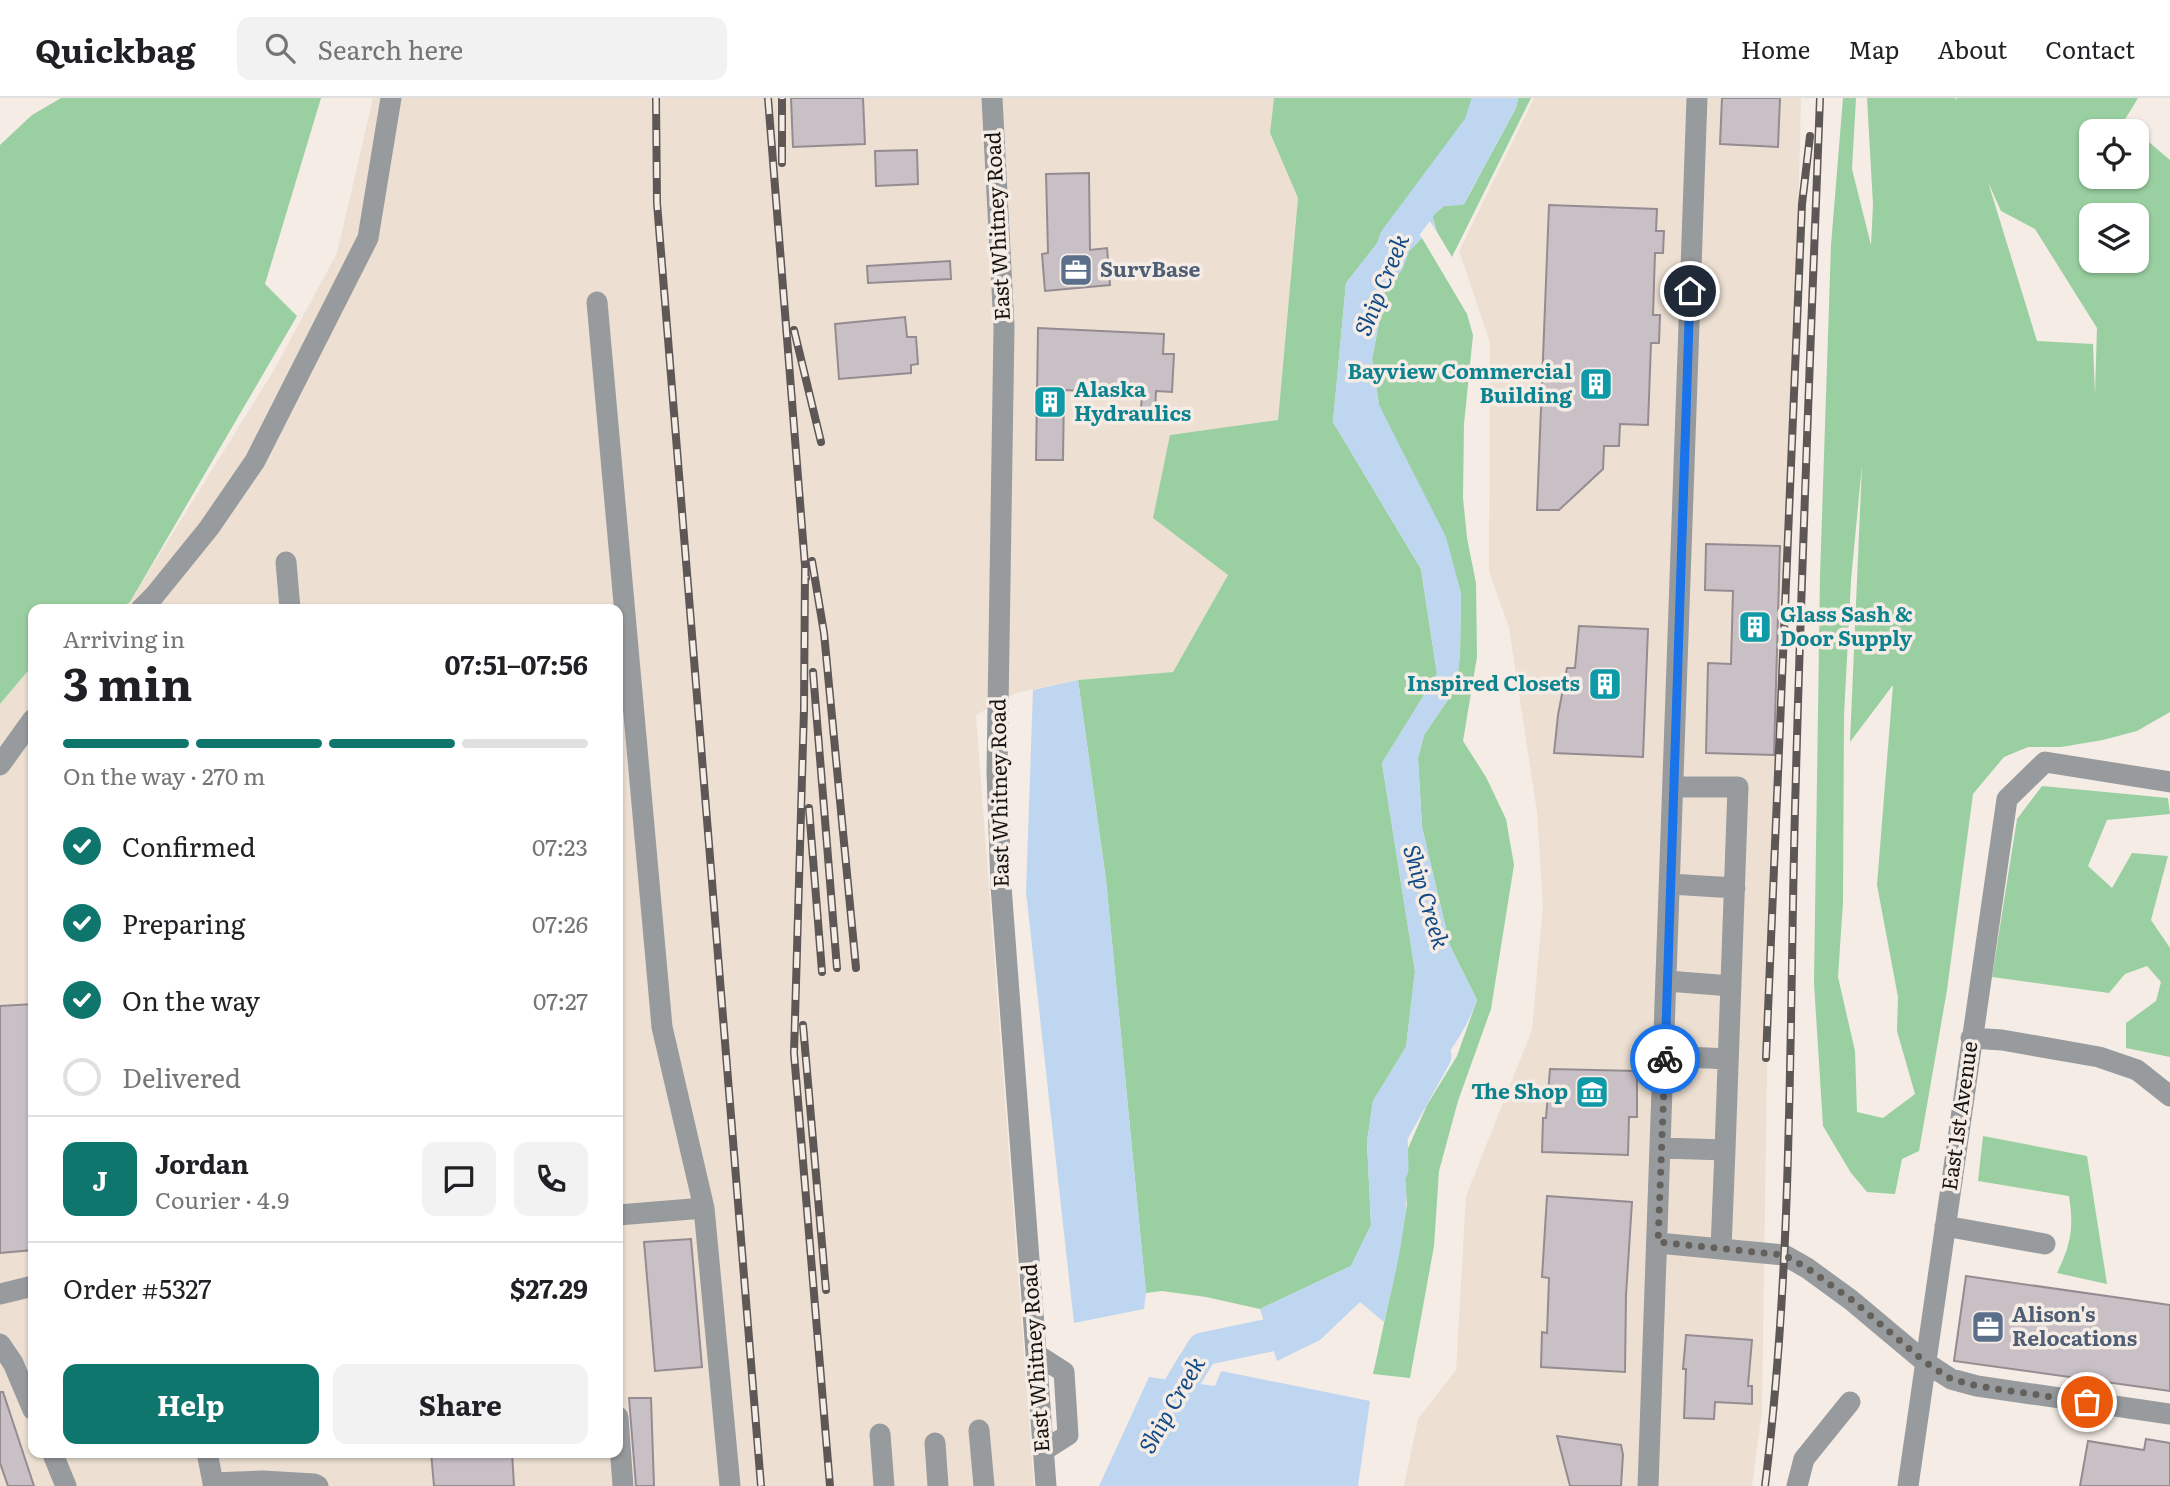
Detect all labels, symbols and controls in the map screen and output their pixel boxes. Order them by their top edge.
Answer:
search box [237,17,727,80]
text: Quickbag [35,24,195,73]
icon: search [261,29,299,67]
text: Search here [317,29,463,68]
text: Home [1741,31,1810,66]
text: Map [1848,31,1899,66]
text: About [1937,31,2007,66]
text: Contact [2045,31,2135,66]
map controls [2079,119,2149,273]
button: locate [2079,119,2149,189]
street label: East Whitney Road [975,131,1016,321]
button: layers [2079,203,2149,273]
water label: Ship Creek [1344,228,1416,340]
office icon: SurvBase [1057,251,1095,289]
place label: SurvBase [1100,252,1200,283]
pin [1660,261,1720,321]
icon: home [1671,272,1709,310]
place label: Bayview Commercial Building [1347,354,1572,409]
building icon: Bayview Commercial Building [1577,365,1615,403]
place label: Alaska Hydraulics [1074,372,1191,427]
building icon: Alaska Hydraulics [1031,383,1069,421]
place label: Glass Sash & Door Supply [1780,597,1912,652]
building icon: Glass Sash & Door Supply [1736,608,1774,646]
text: Arriving in [63,621,185,655]
text: 07:51–07:56 [445,644,588,683]
text: 3 min [63,647,193,715]
building icon: Inspired Closets [1586,665,1624,703]
place label: Inspired Closets [1407,666,1580,697]
street label: East Whitney Road [980,698,1015,888]
text: On the way · 270 m [63,758,265,792]
text: Confirmed [122,826,256,865]
icon: check [63,827,101,865]
text: 07:23 [532,829,588,863]
water label: Ship Creek [1396,840,1460,953]
text: Preparing [122,903,245,942]
icon: check [63,904,101,942]
text: 07:26 [532,906,588,940]
text: On the way [122,980,260,1019]
icon: check [63,981,101,1019]
text: 07:27 [533,983,588,1017]
courier [1630,1024,1700,1094]
street label: East 1st Avenue [1932,1039,1983,1192]
icon: bike [1646,1040,1684,1078]
text: Delivered [122,1057,241,1096]
museum icon: The Shop [1573,1073,1611,1111]
place label: The Shop [1471,1074,1568,1105]
button: chat [422,1142,496,1216]
button: phone [514,1142,588,1216]
text: Jordan [155,1143,249,1182]
text: J [93,1160,107,1199]
text: Courier · 4.9 [155,1182,289,1216]
street label: East Whitney Road [1011,1263,1056,1454]
text: Order #5327 [63,1268,211,1307]
text: $27.29 [510,1268,588,1307]
place label: Alison's Relocations [2012,1297,2137,1352]
office icon: Alison's Relocations [1969,1308,2007,1346]
water label: Ship Creek [1129,1349,1212,1459]
button: Help [63,1364,319,1444]
button: Share [333,1364,588,1444]
pin [2057,1372,2117,1432]
icon: bag [2068,1383,2106,1421]

